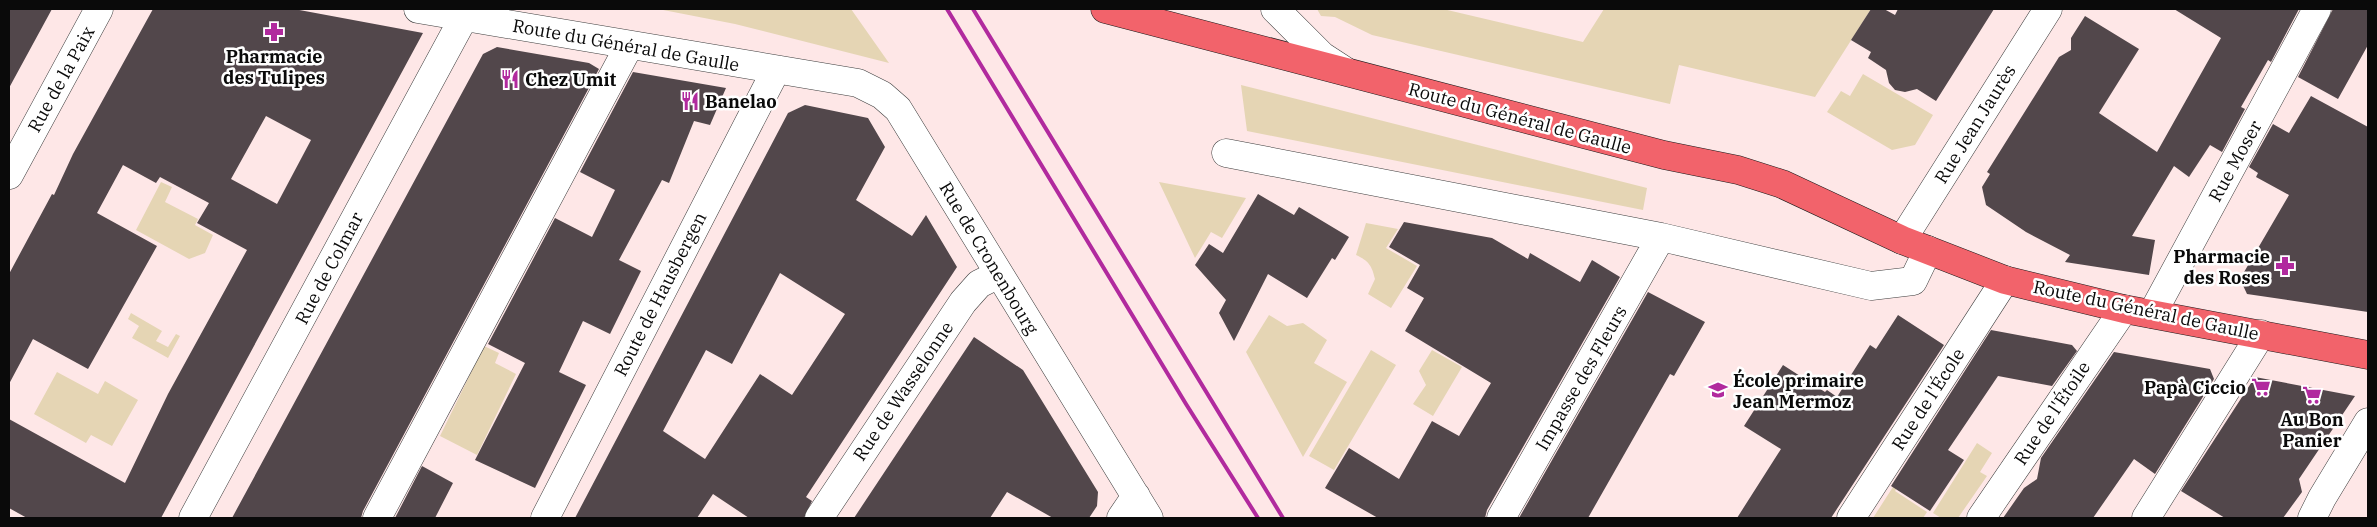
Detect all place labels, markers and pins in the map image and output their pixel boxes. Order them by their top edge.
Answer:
pharmacy icon: Pharmacie des Tulipes [263,21,285,43]
place label: Pharmacie des Tulipes [223,45,325,89]
restaurant icon: Chez Umit [499,68,521,90]
place label: Chez Umit [525,68,617,91]
restaurant icon: Banelao [679,90,701,112]
place label: Banelao [705,90,777,113]
place label: Pharmacie des Roses [2173,245,2270,289]
pharmacy icon: Pharmacie des Roses [2274,255,2296,277]
place label: École primaire Jean Mermoz [1733,368,1864,413]
place label: Papà Ciccio [2144,376,2246,399]
supermarket icon: Papà Ciccio [2250,376,2272,398]
school or university icon: École primaire Jean Mermoz [1707,379,1729,401]
supermarket icon: Au Bon Panier [2301,384,2323,406]
place label: Au Bon Panier [2280,408,2344,452]

